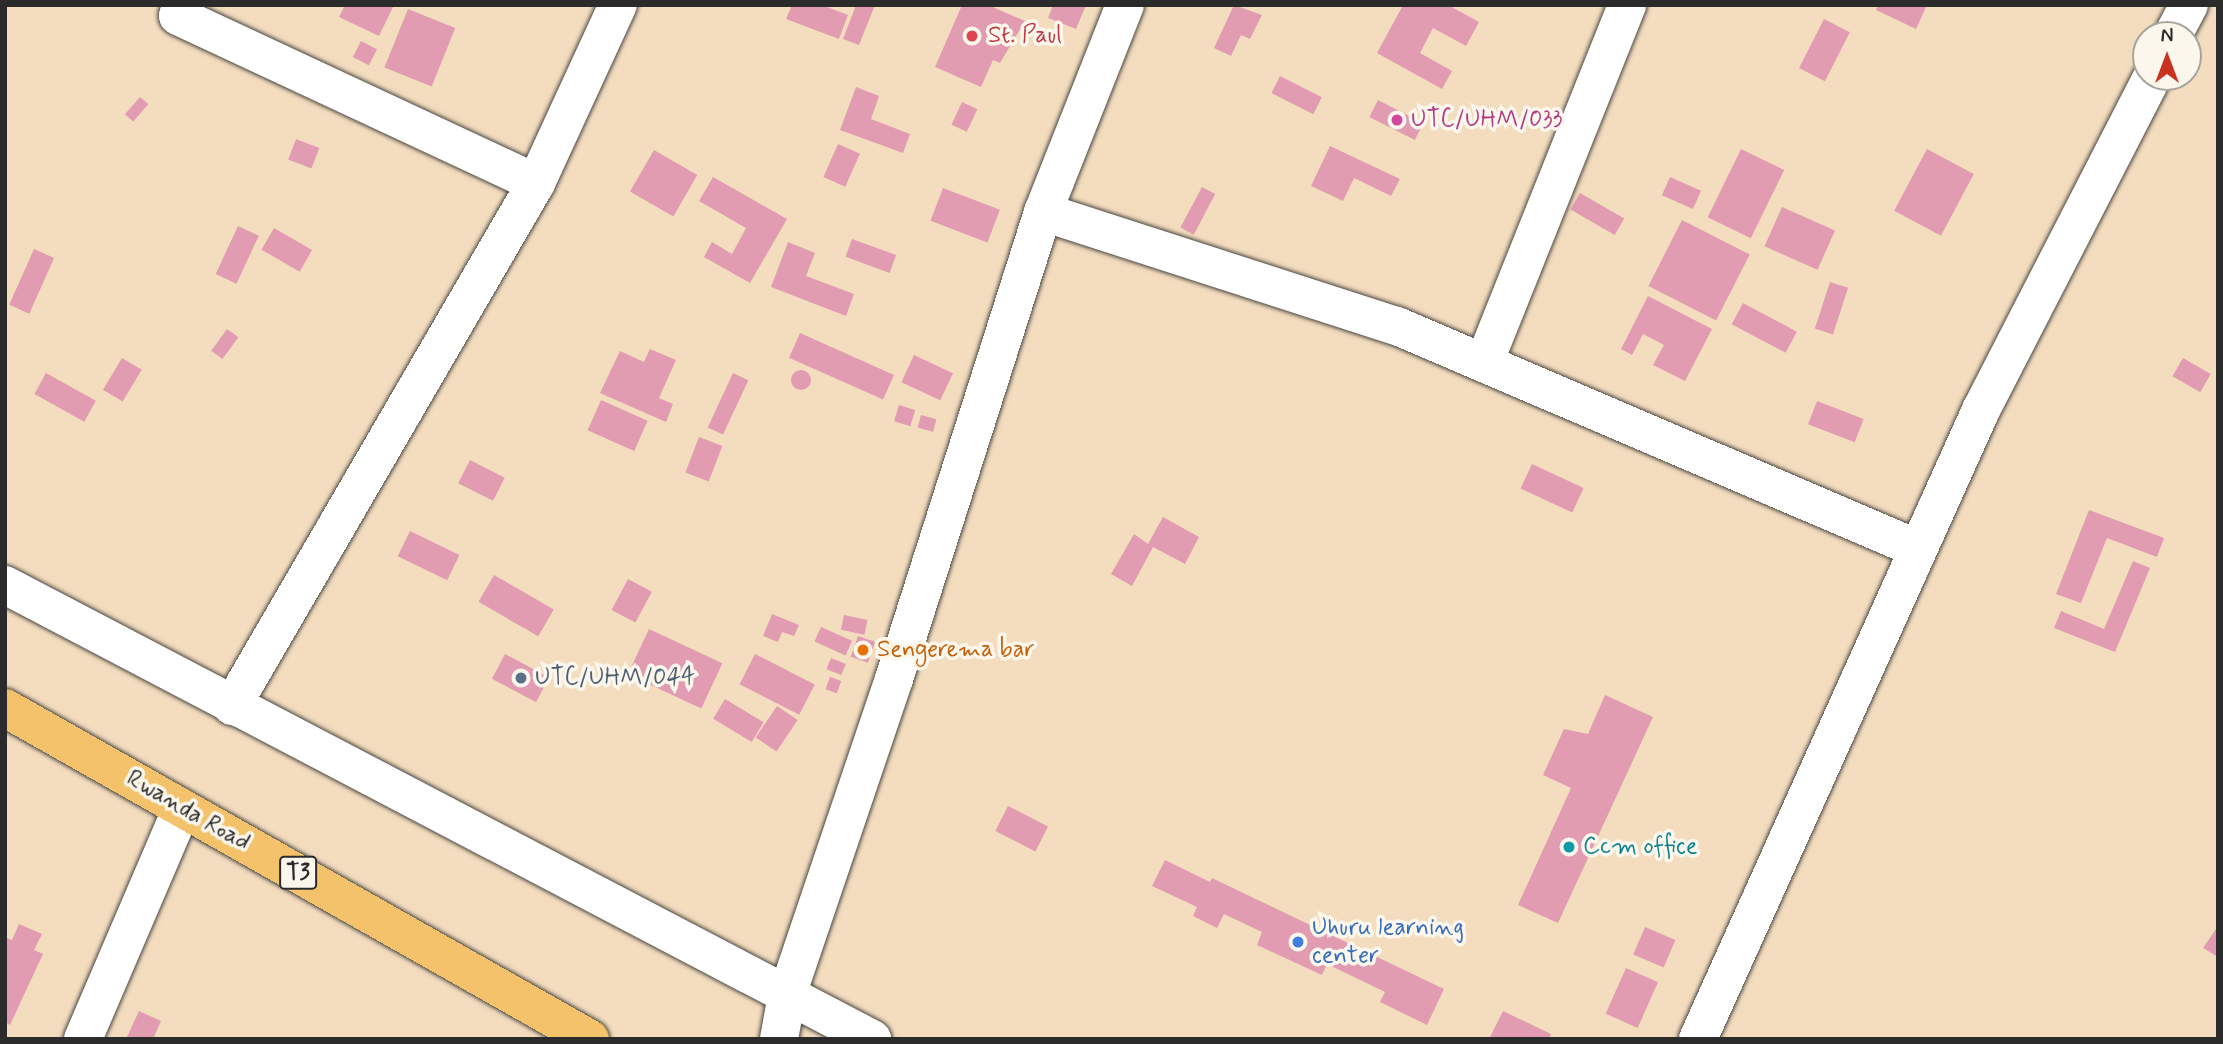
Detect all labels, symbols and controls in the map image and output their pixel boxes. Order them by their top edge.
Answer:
north arrow [2132,21,2202,91]
place label: St. Paul [988,22,1062,50]
text: N [2161,24,2173,49]
marker: St. Paul [962,26,982,46]
place label: UTC/UHM/033 [1411,106,1562,134]
marker: UTC/UHM/033 [1389,112,1405,128]
place label: Sengerema bar [877,636,1034,664]
marker: Sengerema bar [855,642,871,658]
place label: UTC/UHM/044 [535,664,695,692]
marker: UTC/UHM/044 [513,670,529,686]
street label: Rwanda Road [121,764,255,858]
place label: Ccm office [1583,833,1698,861]
marker: Ccm office [1561,839,1577,855]
road number: T3 [279,853,317,892]
place label: Uhuru learning center [1312,914,1464,970]
marker: Uhuru learning center [1290,934,1306,950]

